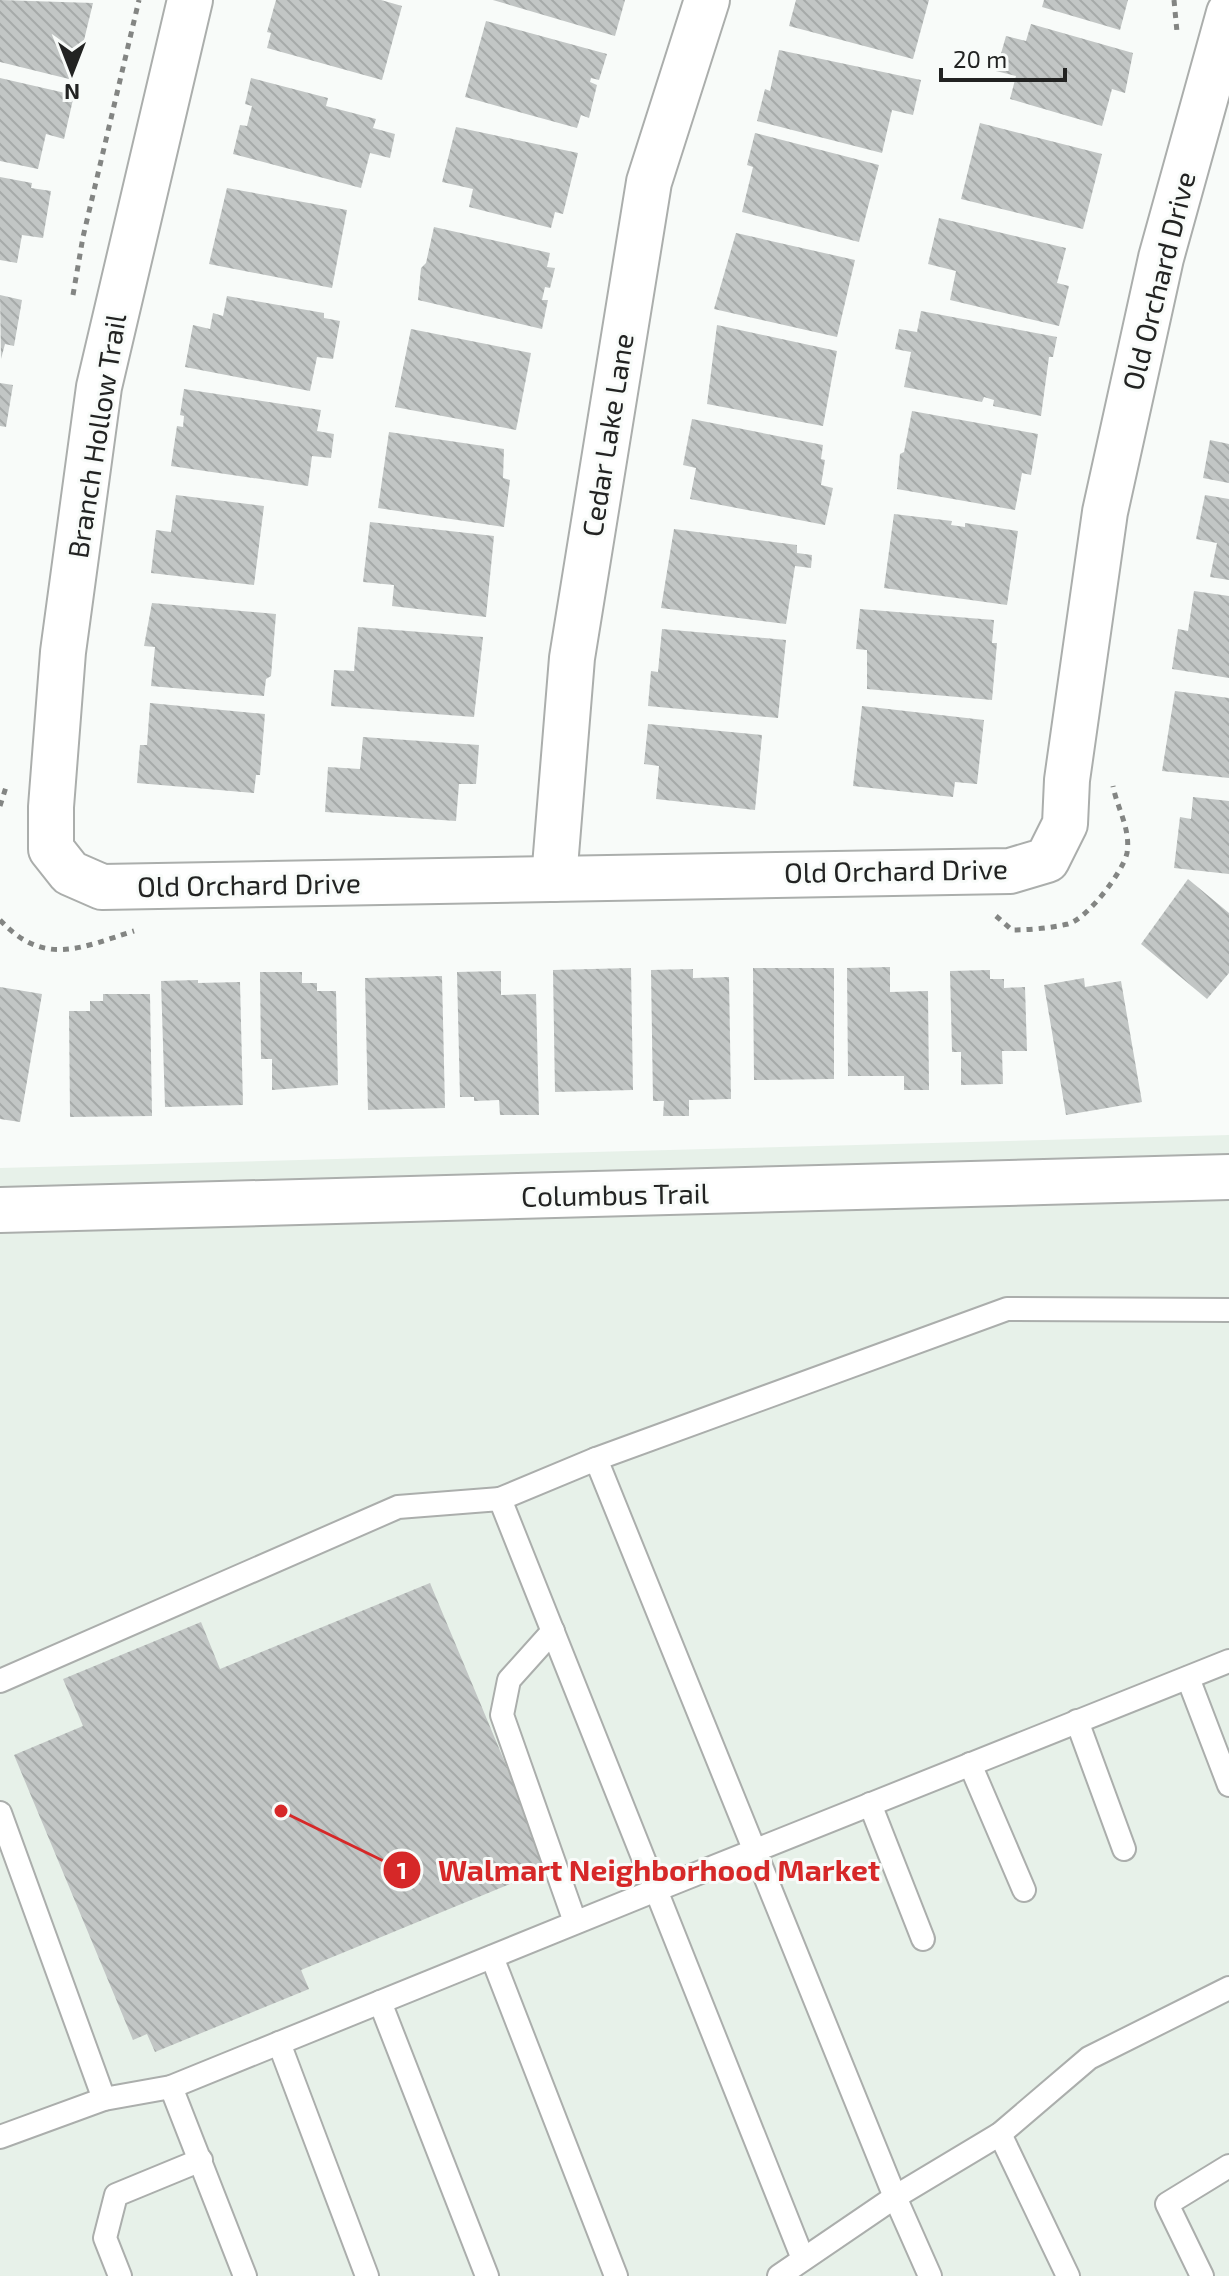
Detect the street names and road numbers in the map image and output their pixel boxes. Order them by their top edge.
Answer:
street label: Old Orchard Drive [1114,168,1202,394]
street label: Branch Hollow Trail [60,310,132,561]
street label: Cedar Lake Lane [574,331,640,539]
street label: Old Orchard Drive [784,851,1008,889]
street label: Old Orchard Drive [137,865,361,903]
street label: Columbus Trail [521,1175,710,1213]

